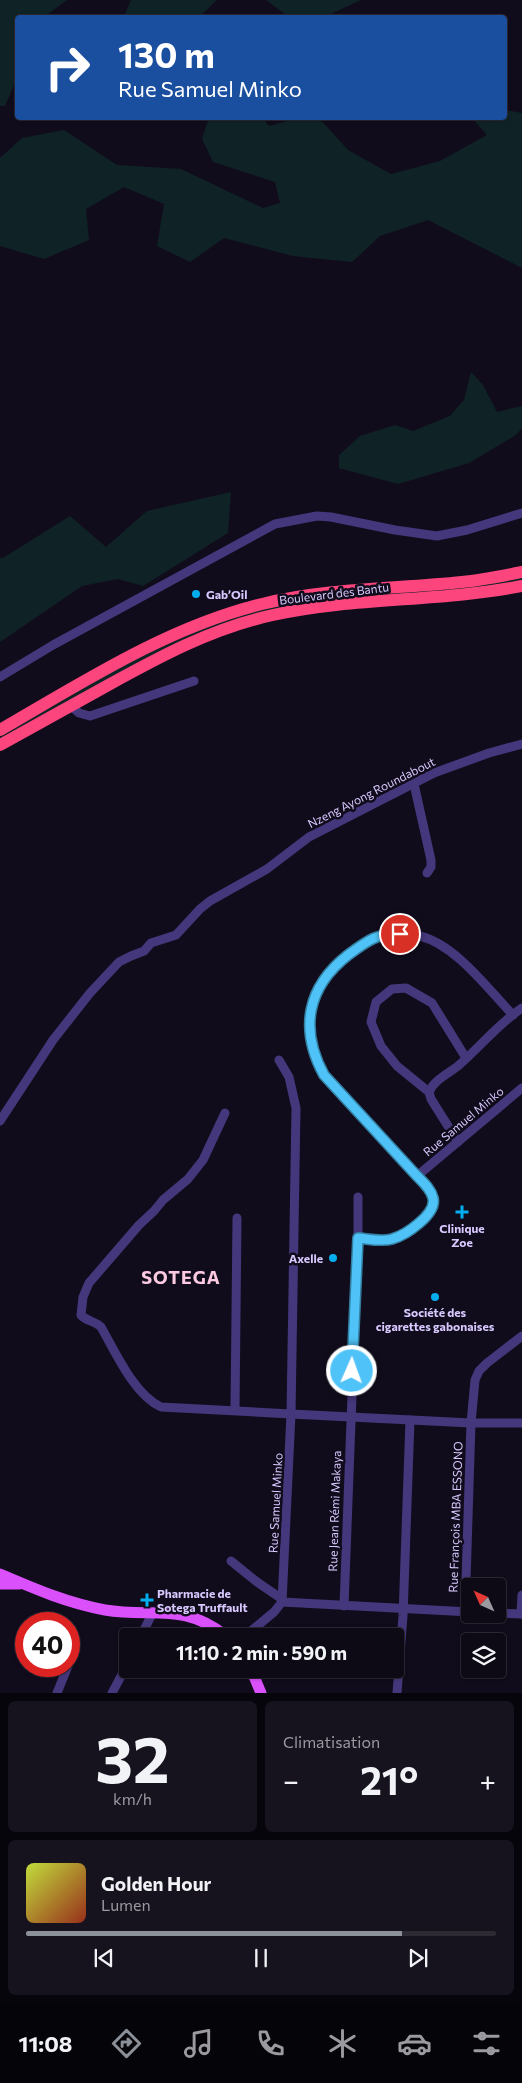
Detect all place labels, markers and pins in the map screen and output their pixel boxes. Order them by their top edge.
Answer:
place label: Gab’Oil [206,587,247,601]
marker: Gab’Oil [190,588,202,600]
pin [379,913,421,955]
marker: Clinique Zoe [455,1205,469,1219]
place label: Clinique Zoe [439,1221,485,1249]
place label: Axelle [289,1251,323,1265]
marker: Axelle [327,1252,339,1264]
marker: Société des cigarettes gabonaises [429,1291,441,1303]
place label: Société des cigarettes gabonaises [376,1305,495,1333]
place label: Pharmacie de Sotega Truffault [157,1586,248,1614]
marker: Pharmacie de Sotega Truffault [141,1594,153,1606]

